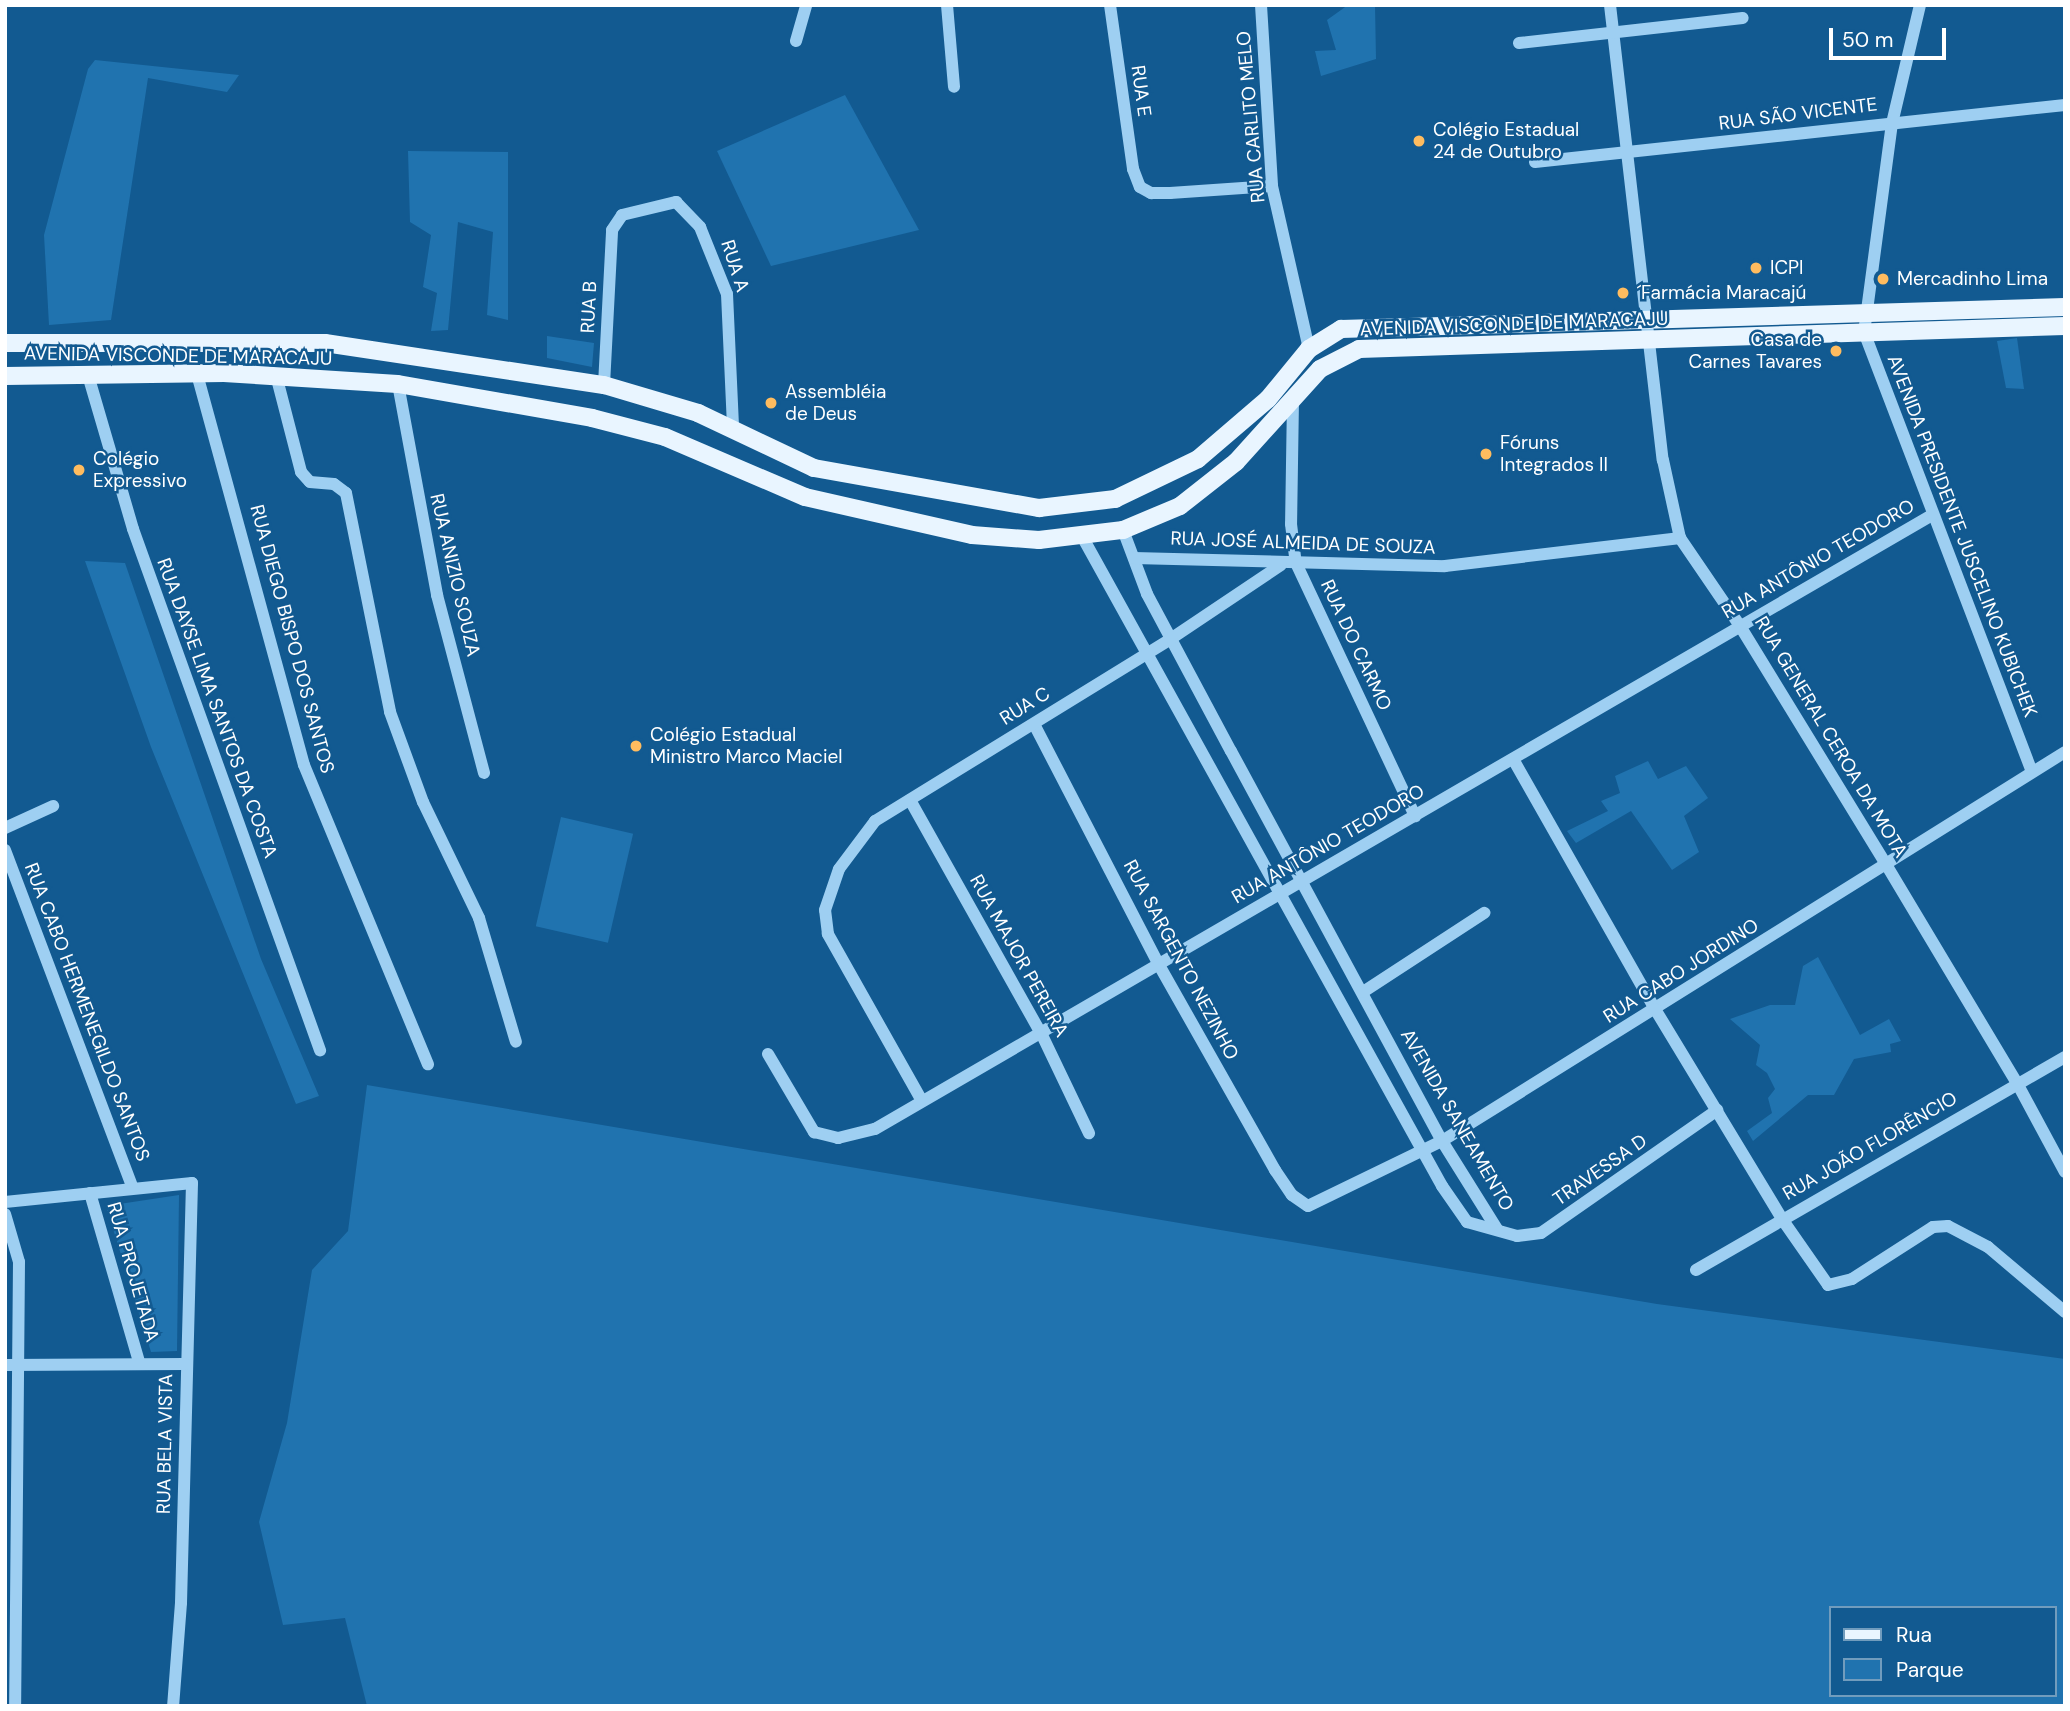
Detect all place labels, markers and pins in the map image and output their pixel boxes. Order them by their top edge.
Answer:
place label: Colégio Estadual 24 de Outubro [1433,119,1579,163]
marker: Colégio Estadual 24 de Outubro [1411,133,1427,149]
place label: ICPI [1770,257,1804,279]
marker: ICPI [1748,260,1764,276]
place label: Mercadinho Lima [1897,268,2048,290]
marker: Mercadinho Lima [1875,271,1891,287]
place label: ´Farmácia Maracajú [1637,282,1806,304]
marker: ´Farmácia Maracajú [1615,285,1631,301]
place label: Casa de Carnes Tavares [1689,329,1822,373]
marker: Casa de Carnes Tavares [1828,343,1844,359]
place label: Assembléia de Deus [785,381,886,425]
marker: Assembléia de Deus [763,395,779,411]
place label: Fóruns Integrados II [1500,432,1608,476]
marker: Fóruns Integrados II [1478,446,1494,462]
place label: Colégio Expressivo [93,448,187,492]
marker: Colégio Expressivo [71,462,87,478]
place label: Colégio Estadual Ministro Marco Maciel [650,724,843,768]
marker: Colégio Estadual Ministro Marco Maciel [628,738,644,754]

